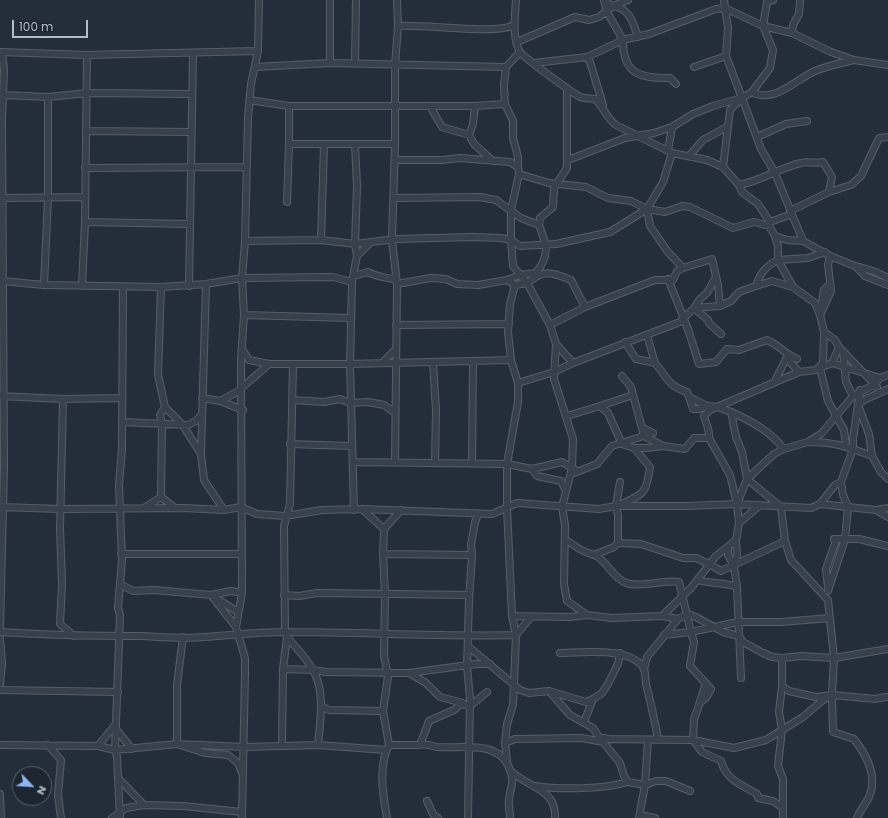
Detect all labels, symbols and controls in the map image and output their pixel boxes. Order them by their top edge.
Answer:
scale bar [14,12,90,38]
text: 100 m [19,18,53,35]
north arrow [12,766,52,806]
text: N [33,784,51,798]

